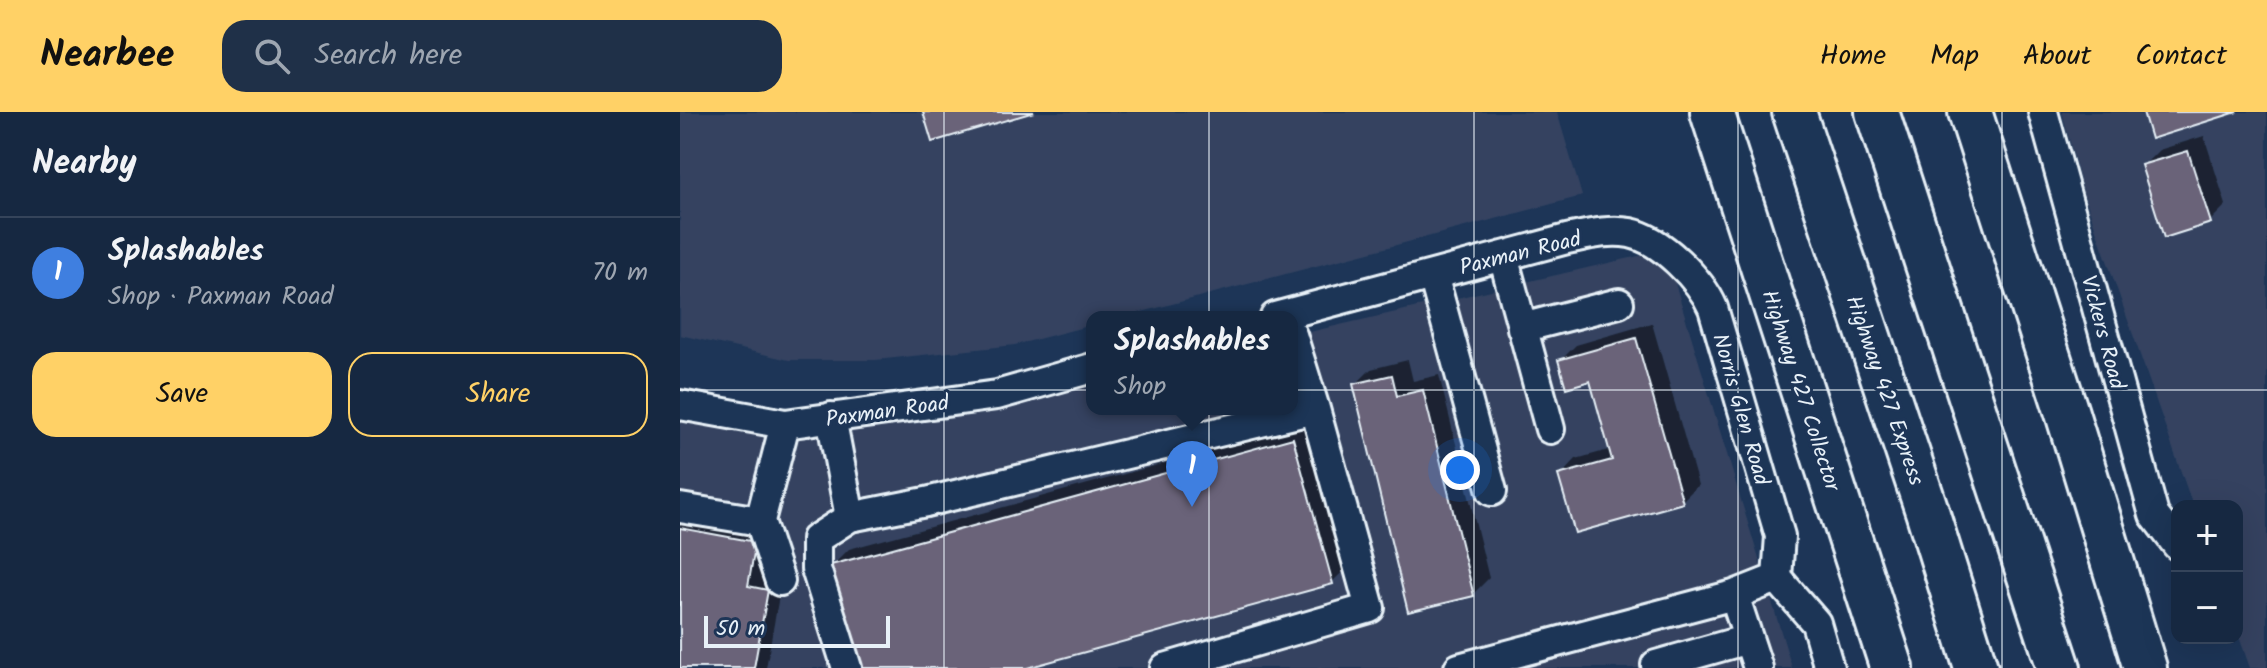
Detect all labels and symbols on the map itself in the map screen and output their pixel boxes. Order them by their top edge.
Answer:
street label: Paxman Road [1456,222,1586,286]
street label: Vickers Road [2070,272,2134,394]
street label: Highway 427 Collector [1751,286,1849,498]
street label: Highway 427 Express [1835,291,1933,491]
street label: Norris Glen Road [1701,330,1778,491]
street label: Paxman Road [823,386,952,438]
pin: 1 [1166,441,1218,507]
your location [1440,450,1480,490]
scale bar [704,612,890,648]

